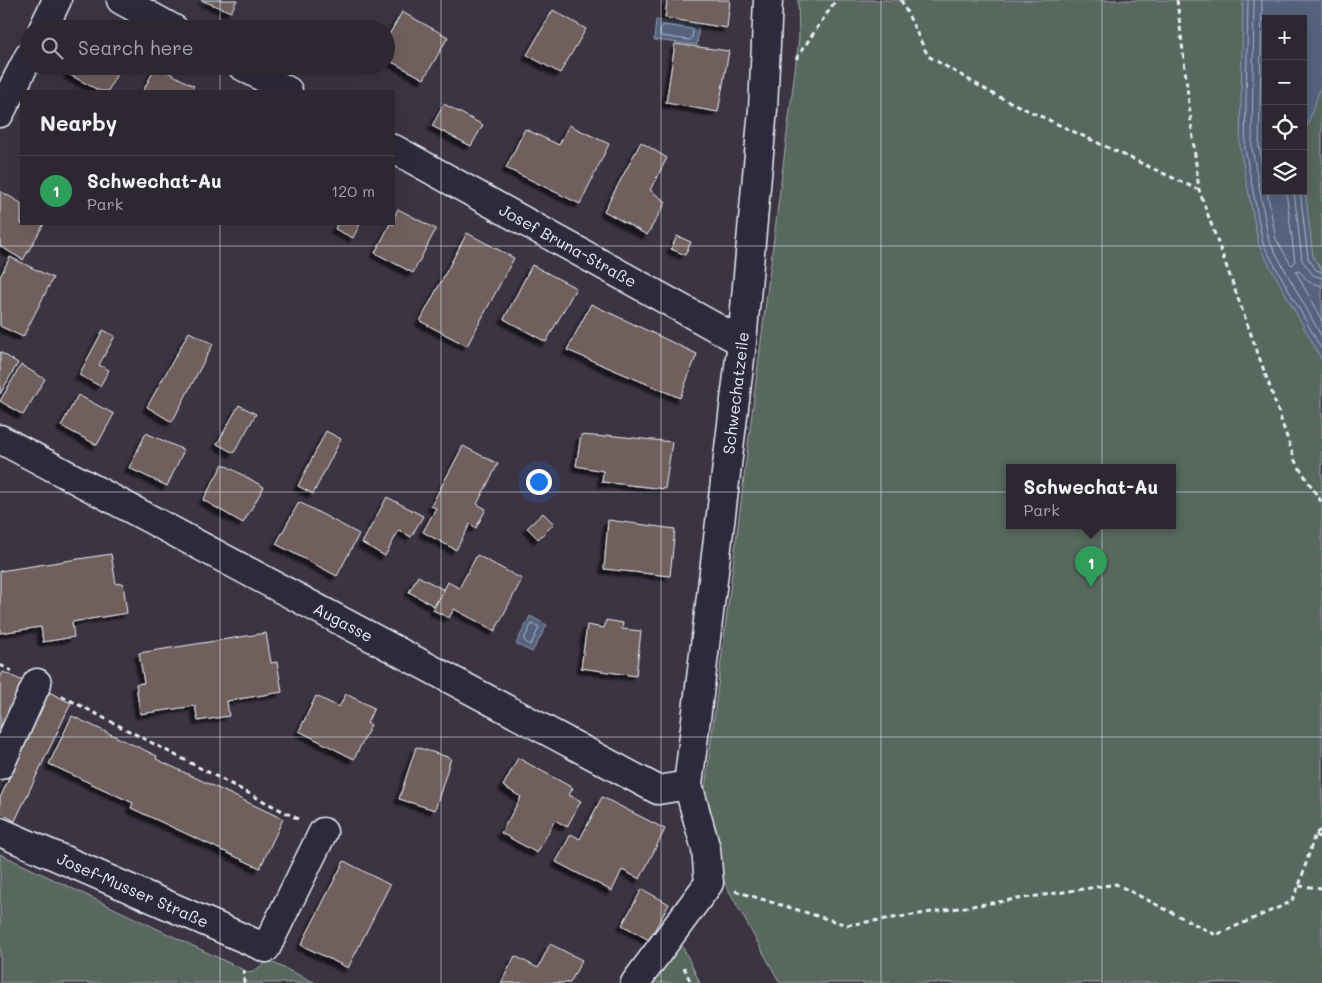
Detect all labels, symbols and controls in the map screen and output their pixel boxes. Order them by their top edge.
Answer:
map controls [1262,15,1307,195]
button: + [1262,15,1307,60]
search box [20,20,395,75]
icon: search [38,34,66,62]
text: Search here [78,35,194,60]
button: − [1262,60,1307,105]
button: locate [1262,105,1307,150]
text: Nearby [40,109,117,136]
button: layers [1262,150,1307,195]
text: Schwechat-Au [87,168,222,193]
text: 1 [52,180,60,201]
text: 120 m [331,180,375,201]
text: Park [87,193,123,214]
street label: Josef Bruna-Straße [496,199,641,292]
street label: Schwechatzeile [717,331,753,455]
popup [1006,464,1176,529]
your location [526,469,552,495]
text: Schwechat-Au [1024,474,1158,499]
text: Park [1024,499,1060,520]
pin: 1 [1075,546,1107,587]
street label: Augasse [310,597,377,646]
street label: Josef-Musser Straße [54,847,212,932]

